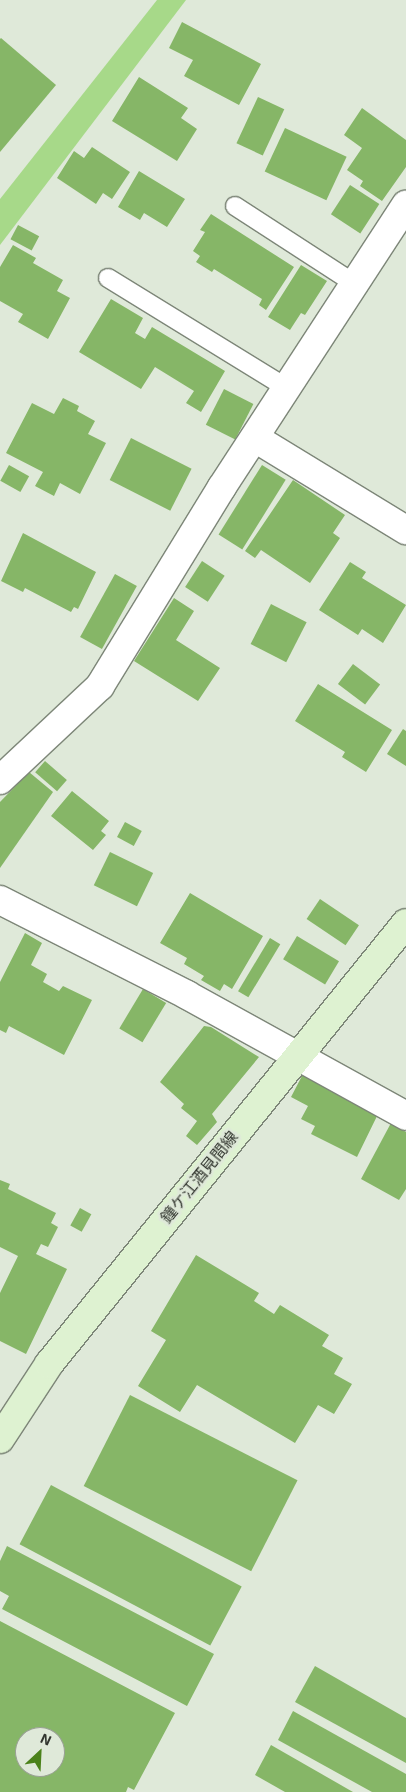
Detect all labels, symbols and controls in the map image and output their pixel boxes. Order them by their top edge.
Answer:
street label: 鐘ケ江酒見間線 [156,1127,242,1227]
north arrow [15,1727,65,1777]
text: N [38,1729,54,1749]

